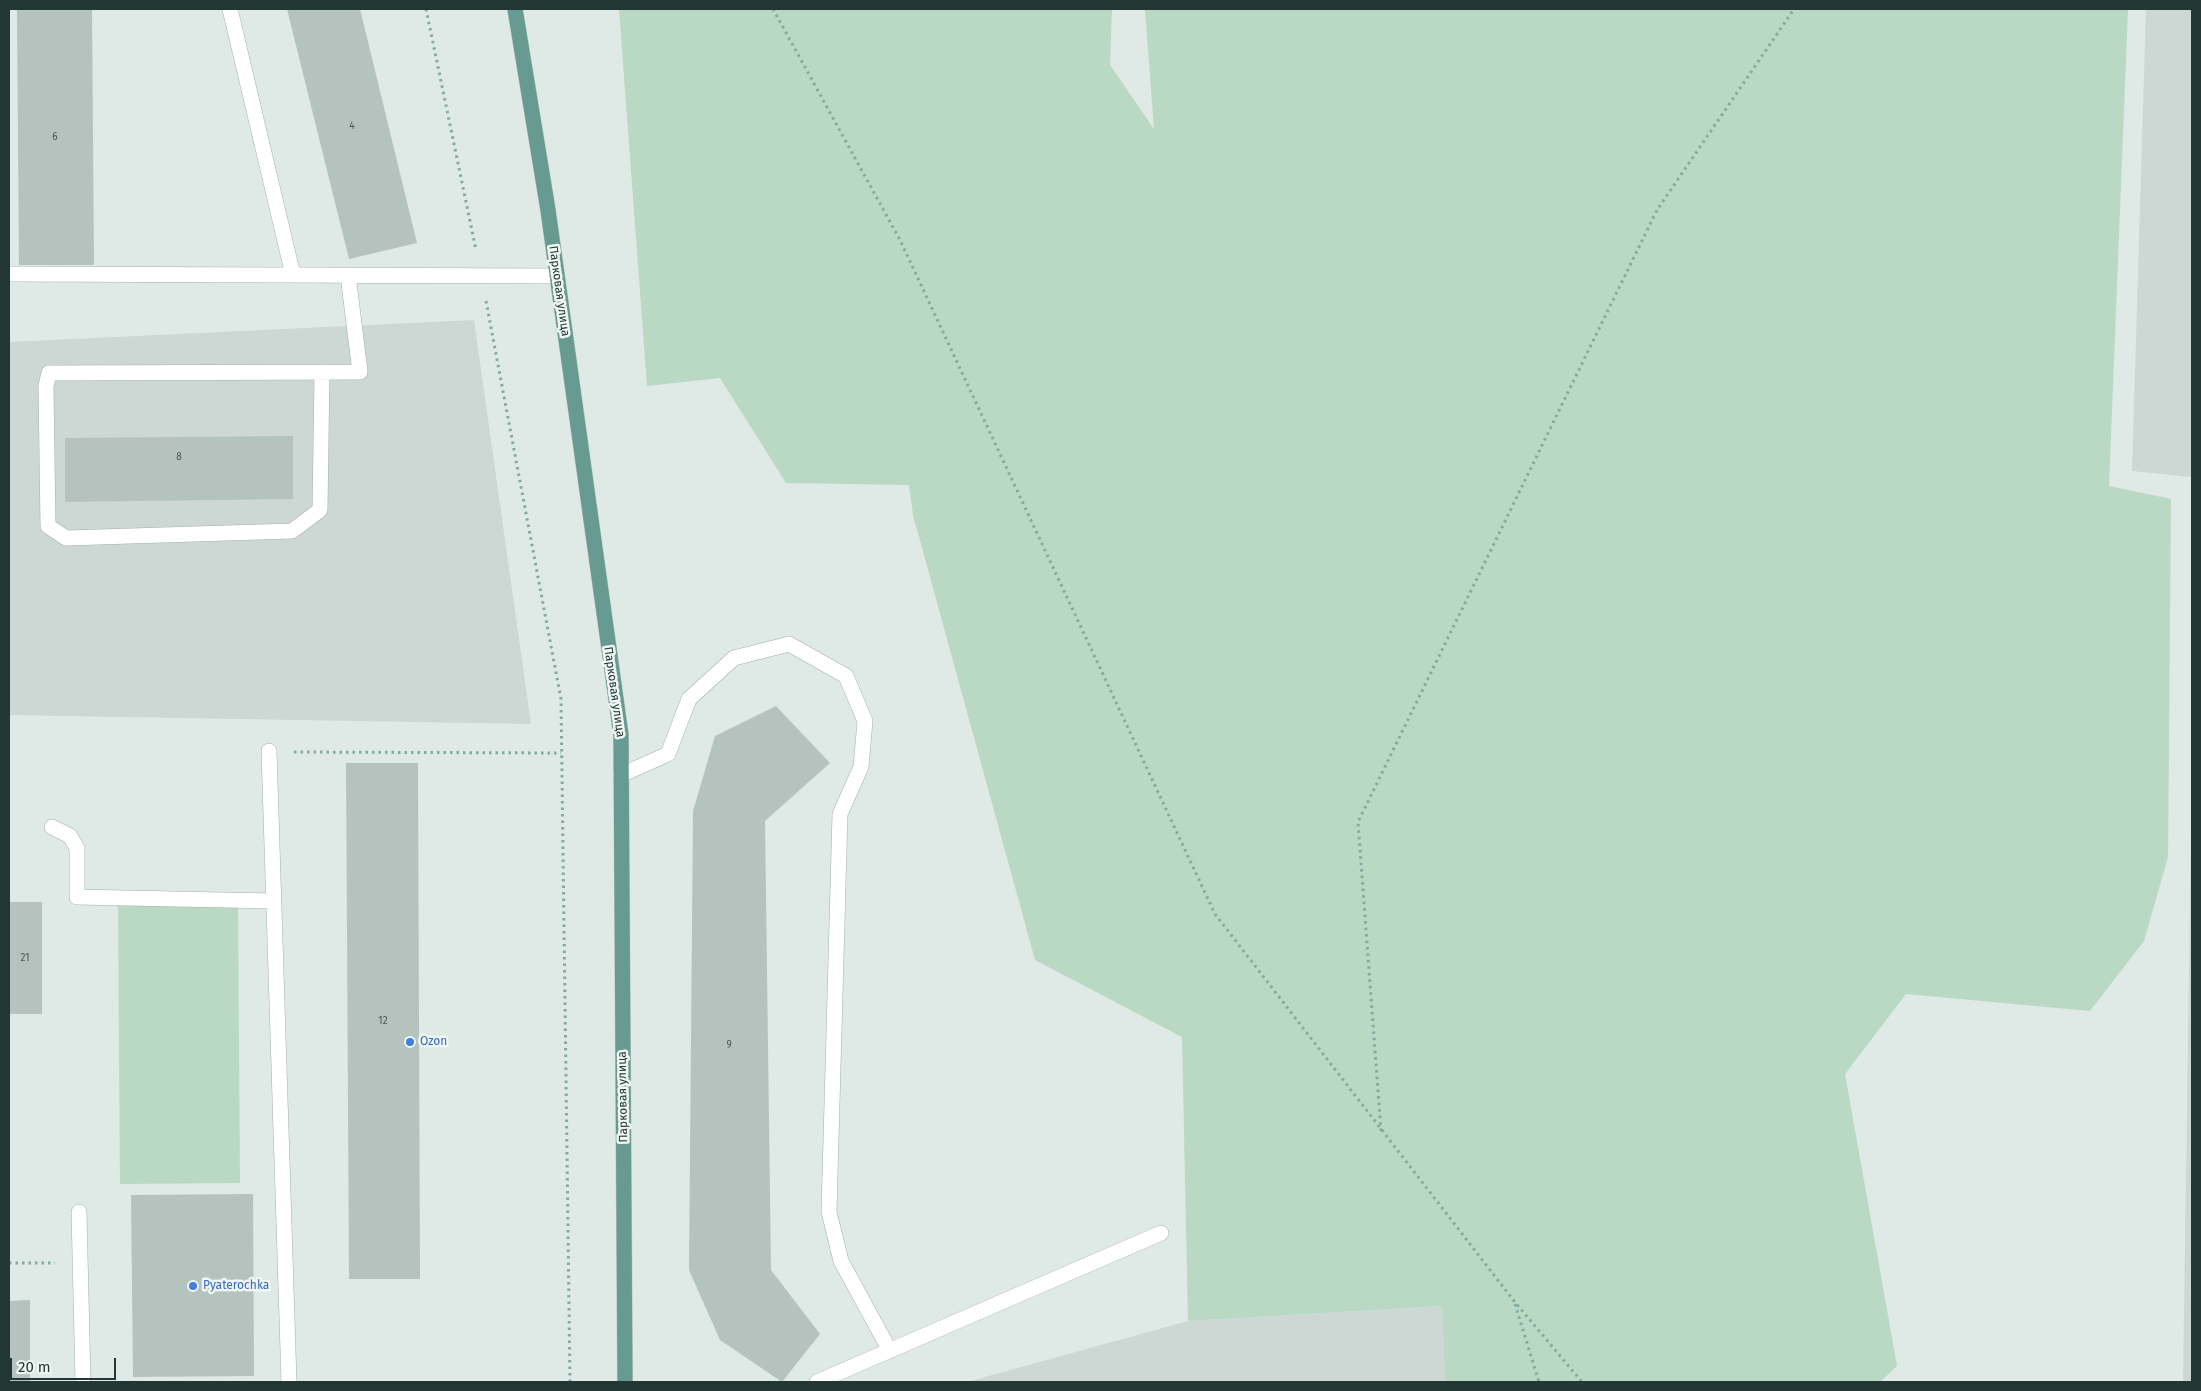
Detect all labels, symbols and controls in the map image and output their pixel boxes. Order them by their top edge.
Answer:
house number: 4 [349,120,355,132]
house number: 6 [52,131,58,143]
street label: Парковая улица [546,245,572,337]
house number: 8 [176,451,182,463]
street label: Парковая улица [601,646,627,738]
house number: 21 [20,952,30,964]
house number: 12 [378,1015,388,1027]
place label: Ozon [420,1035,447,1049]
marker: Ozon [404,1036,416,1048]
house number: 9 [726,1039,732,1051]
street label: Парковая улица [615,1051,631,1143]
place label: Pyaterochka [203,1279,269,1293]
marker: Pyaterochka [187,1280,199,1292]
scale bar [12,1348,119,1380]
text: 20 m [18,1358,51,1376]

